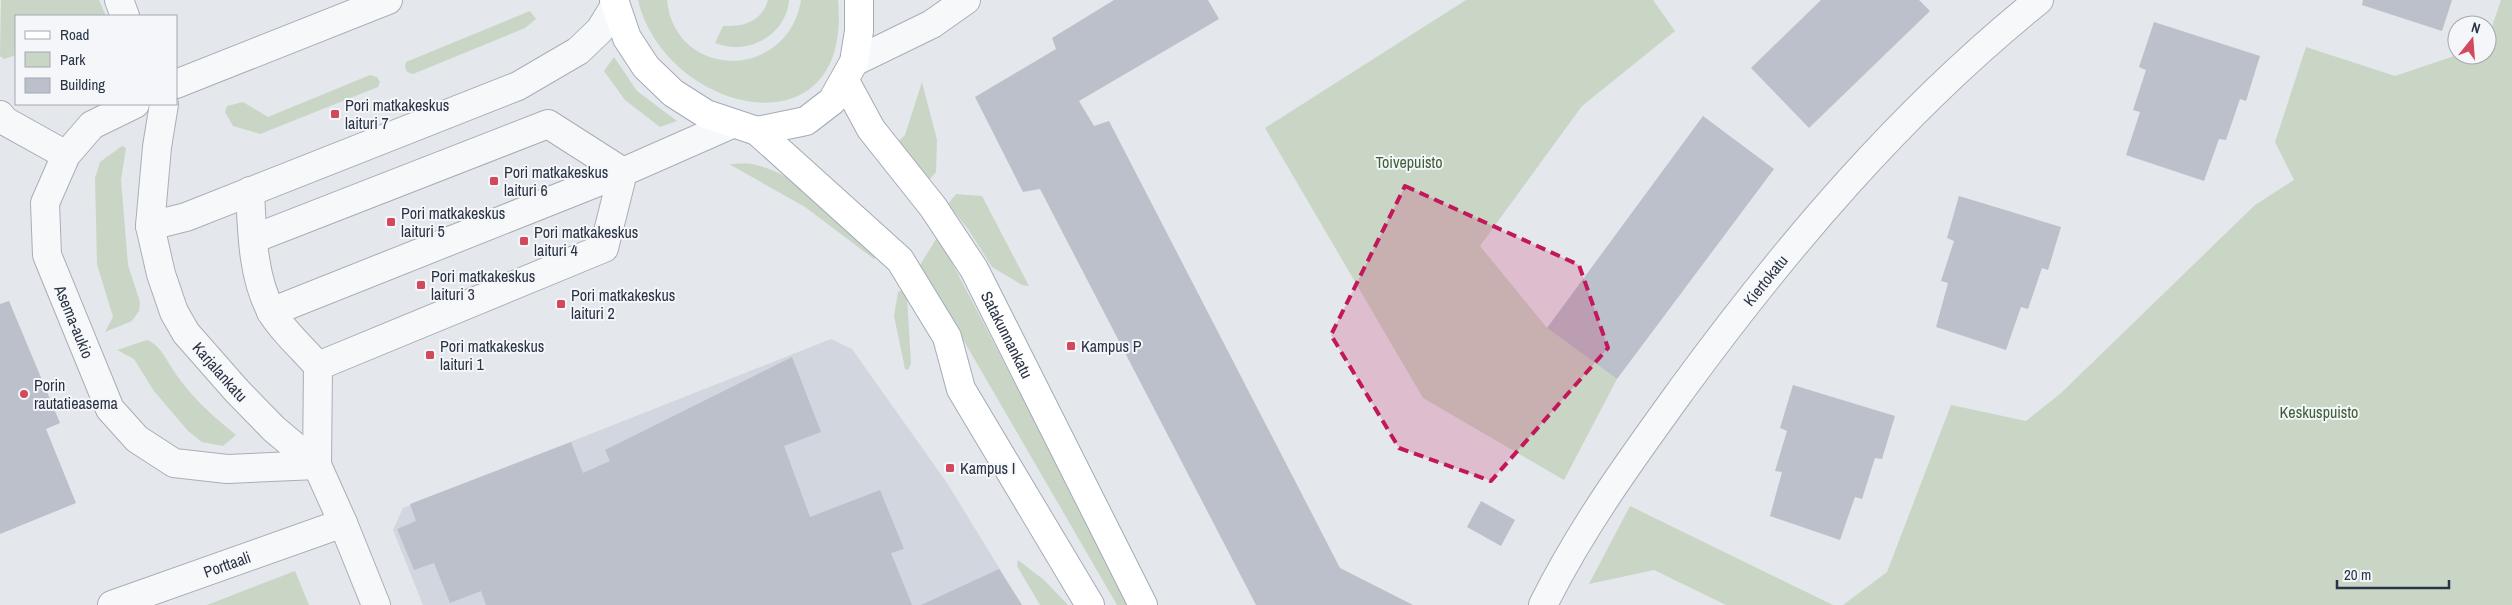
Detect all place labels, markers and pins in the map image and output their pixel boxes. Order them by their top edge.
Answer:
place label: Pori matkakeskus laituri 7 [345,94,449,134]
marker: Pori matkakeskus laituri 7 [329,108,341,120]
place label: Pori matkakeskus laituri 6 [504,161,608,201]
marker: Pori matkakeskus laituri 6 [488,175,500,187]
place label: Pori matkakeskus laituri 5 [401,202,505,242]
marker: Pori matkakeskus laituri 5 [385,216,397,228]
place label: Pori matkakeskus laituri 4 [534,221,638,261]
marker: Pori matkakeskus laituri 4 [518,235,530,247]
place label: Pori matkakeskus laituri 3 [431,265,535,305]
marker: Pori matkakeskus laituri 3 [415,279,427,291]
place label: Pori matkakeskus laituri 2 [571,284,675,324]
marker: Pori matkakeskus laituri 2 [555,298,567,310]
place label: Pori matkakeskus laituri 1 [440,335,544,375]
place label: Kampus P [1081,335,1142,357]
marker: Kampus P [1065,340,1077,352]
marker: Pori matkakeskus laituri 1 [424,349,436,361]
place label: Porin rautatieasema [34,374,119,414]
marker: Porin rautatieasema [18,388,30,400]
place label: Kampus I [960,457,1015,479]
marker: Kampus I [944,462,956,474]

